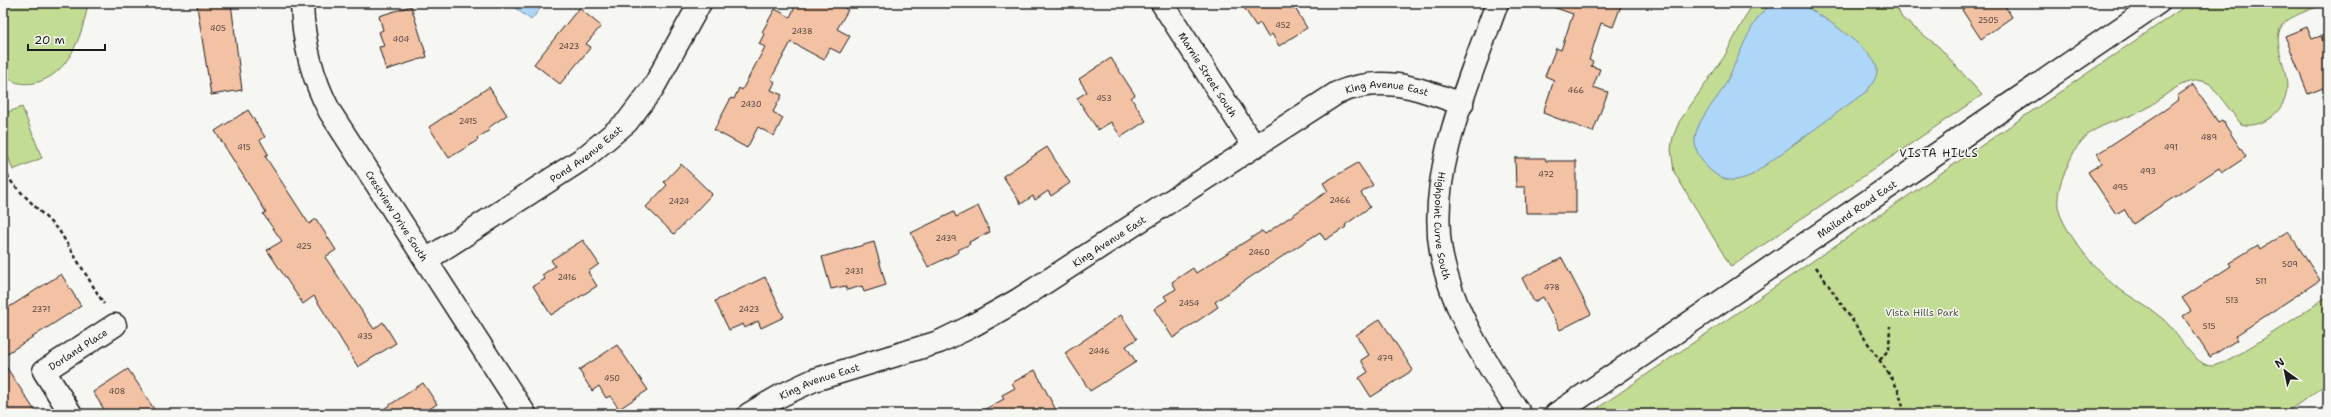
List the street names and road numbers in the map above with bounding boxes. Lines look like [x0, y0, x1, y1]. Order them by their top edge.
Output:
street label: Marnie Street South [1176, 30, 1240, 119]
street label: King Avenue East [1343, 77, 1430, 99]
street label: Pond Avenue East [547, 122, 625, 185]
street label: Crestview Drive South [363, 168, 431, 264]
street label: Highpoint Curve South [1432, 171, 1454, 281]
street label: Mailand Road East [1814, 177, 1899, 241]
street label: King Avenue East [1070, 212, 1148, 270]
street label: Dorland Place [46, 325, 110, 373]
street label: King Avenue East [777, 360, 861, 402]

